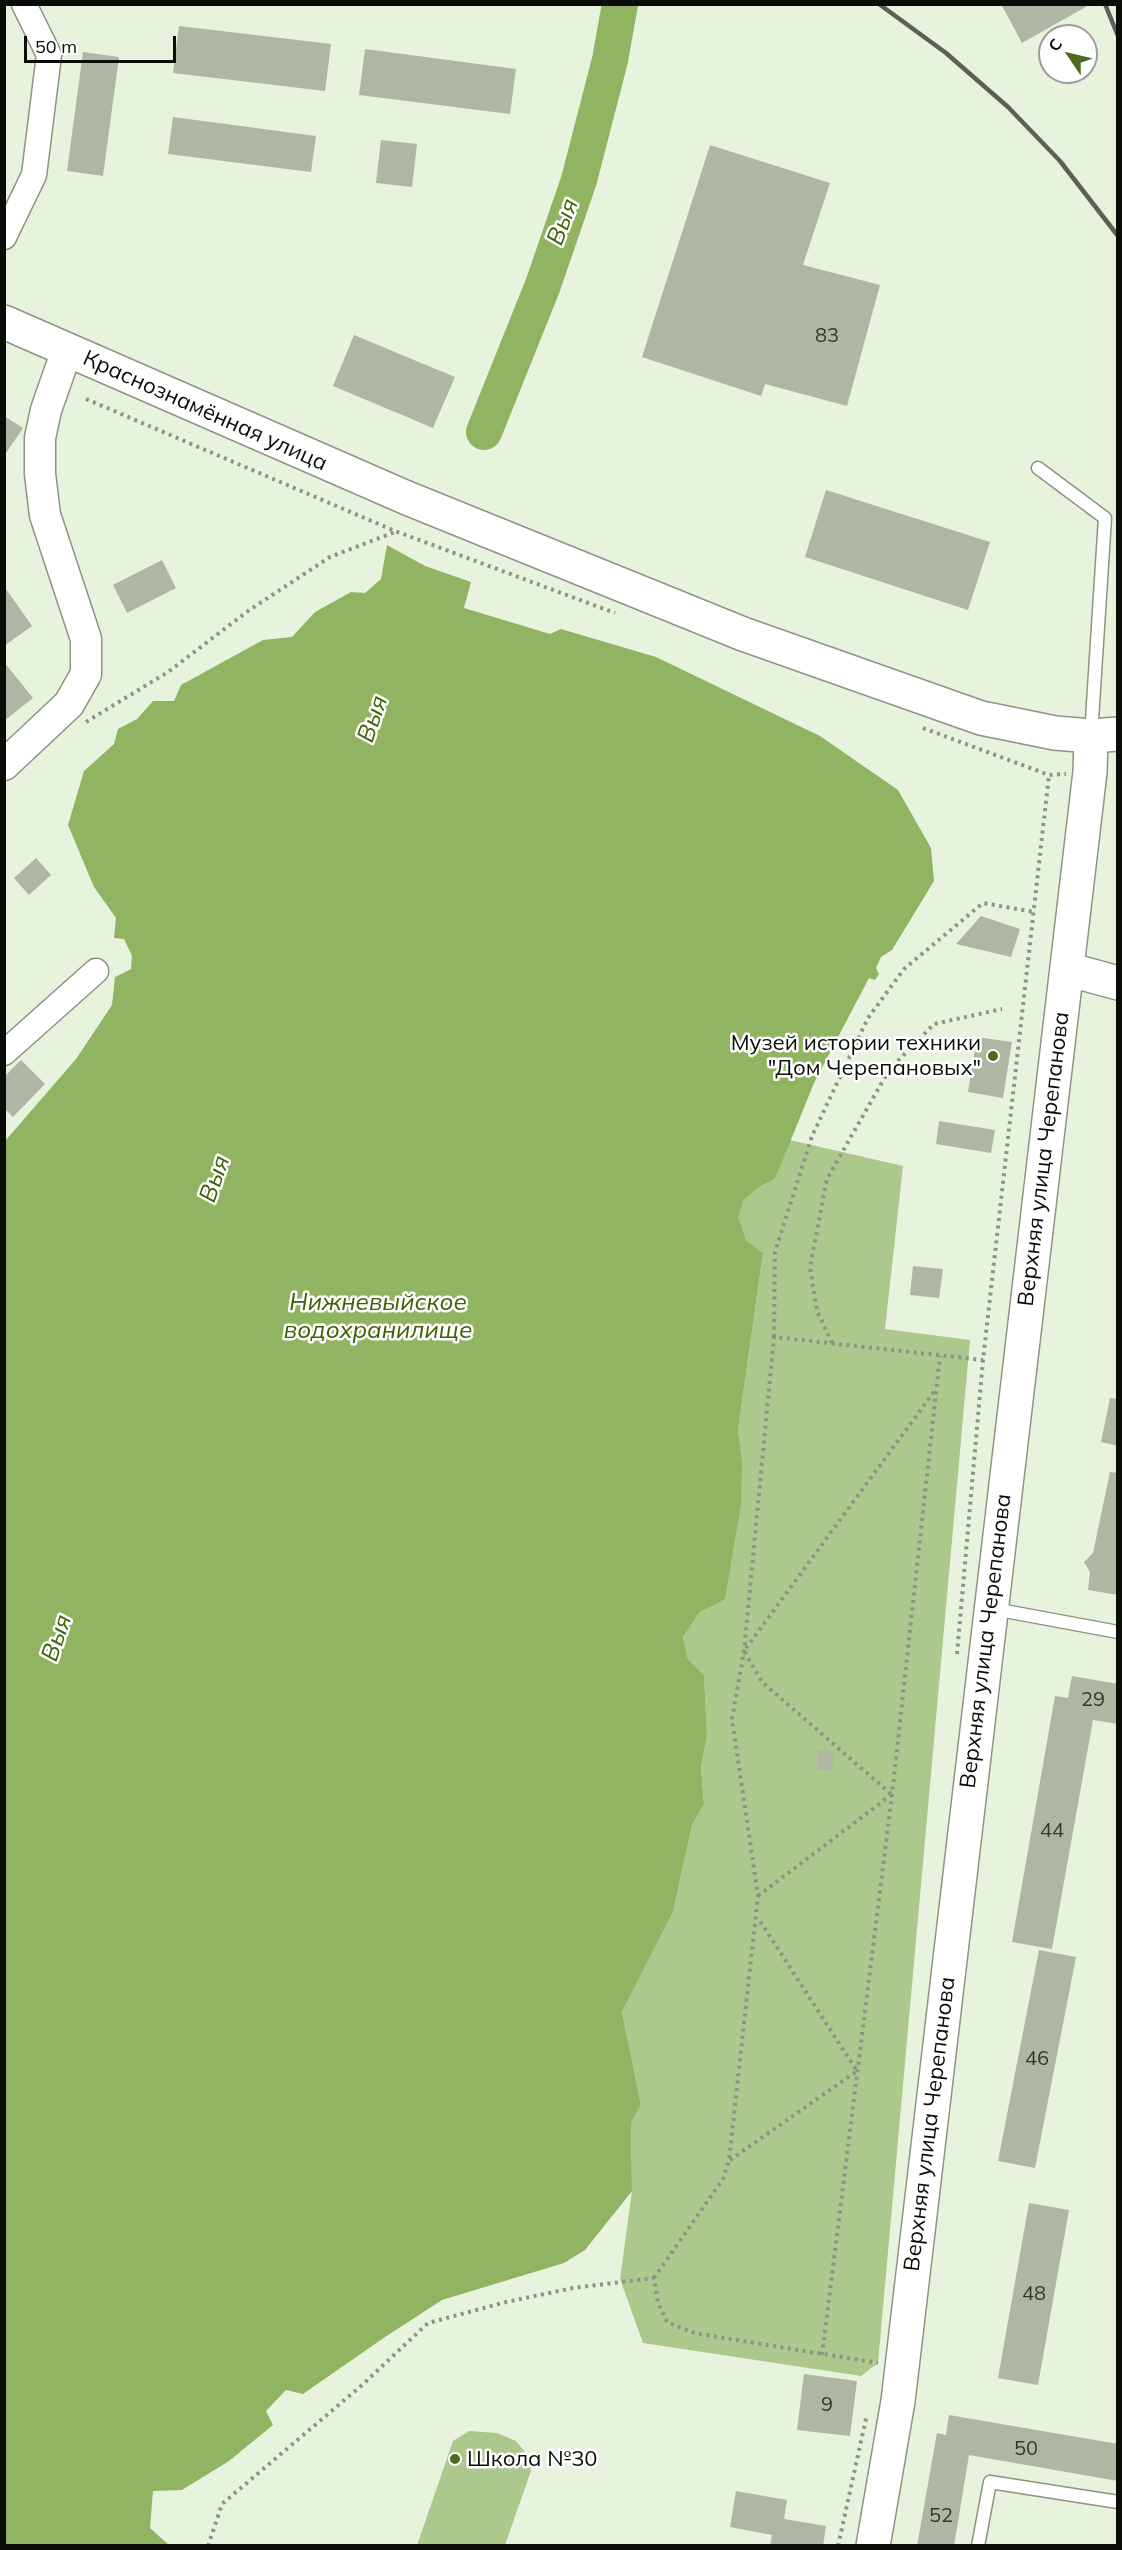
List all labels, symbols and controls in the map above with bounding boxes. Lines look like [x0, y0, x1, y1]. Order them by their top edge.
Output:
scale bar [27, 24, 178, 62]
north arrow [1038, 24, 1098, 84]
text: 50 m [35, 35, 77, 58]
text: С [1044, 35, 1066, 55]
water label: Выя [541, 195, 585, 249]
house number: 83 [815, 324, 839, 348]
street label: Краснознамённая улица [79, 345, 331, 477]
water label: Выя [352, 692, 394, 746]
street label: Верхняя улица Черепанова [1013, 1010, 1075, 1308]
place label: Музей истории техники "Дом Черепановых" [731, 1030, 981, 1082]
marker: Музей истории техники "Дом Черепановых" [986, 1049, 1000, 1063]
water label: Выя [194, 1152, 236, 1206]
water label: Нижневыйское водохранилище [284, 1289, 472, 1345]
street label: Верхняя улица Черепанова [955, 1492, 1017, 1790]
water label: Выя [36, 1611, 78, 1665]
house number: 29 [1081, 1688, 1105, 1712]
house number: 44 [1040, 1819, 1064, 1843]
street label: Верхняя улица Черепанова [899, 1975, 961, 2273]
house number: 46 [1025, 2047, 1049, 2071]
house number: 48 [1022, 2282, 1046, 2306]
house number: 9 [821, 2393, 833, 2417]
house number: 50 [1014, 2437, 1038, 2461]
place label: Школа №30 [467, 2446, 598, 2472]
marker: Школа №30 [448, 2452, 462, 2466]
house number: 52 [929, 2504, 953, 2528]

